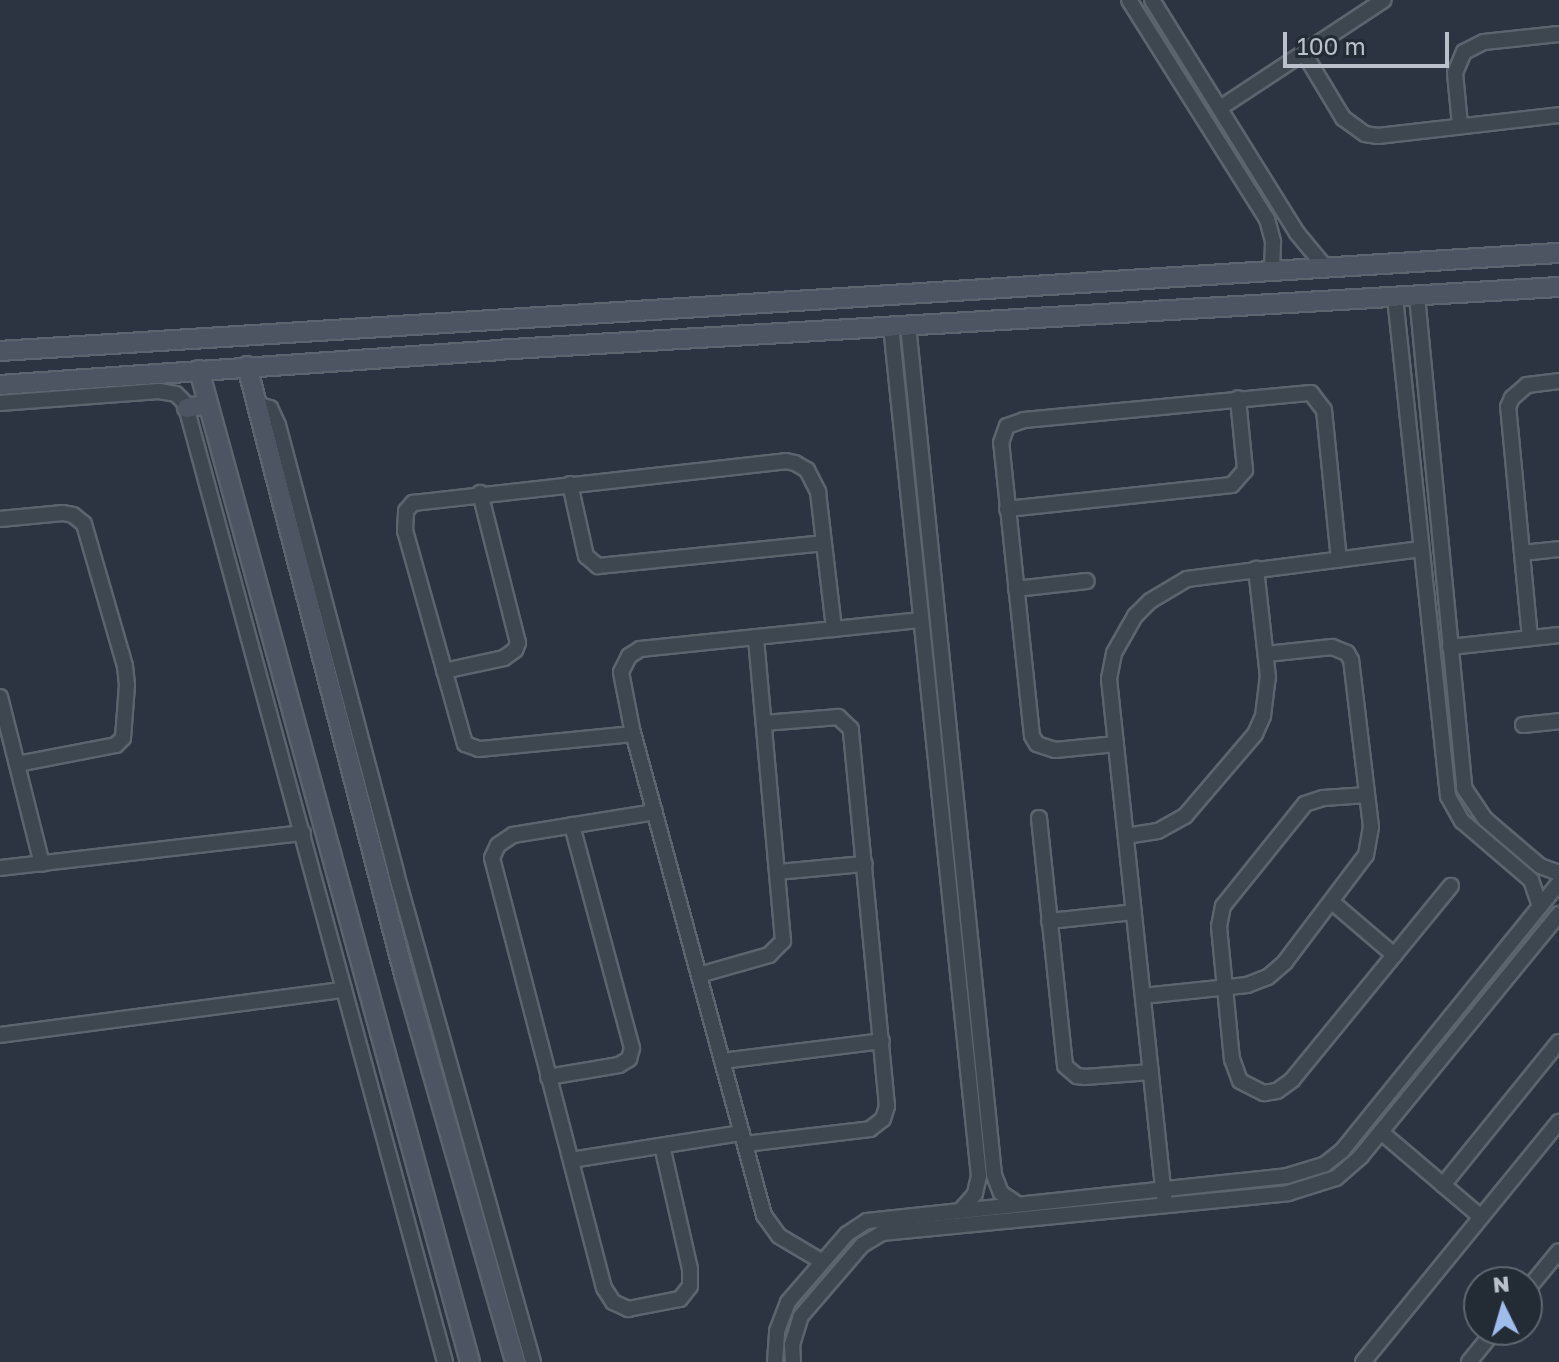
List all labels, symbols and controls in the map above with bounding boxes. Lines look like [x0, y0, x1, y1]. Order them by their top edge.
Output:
scale bar [1287, 16, 1453, 66]
text: 100 m [1297, 31, 1366, 60]
north arrow [1463, 1266, 1543, 1346]
text: N [1492, 1269, 1511, 1298]

